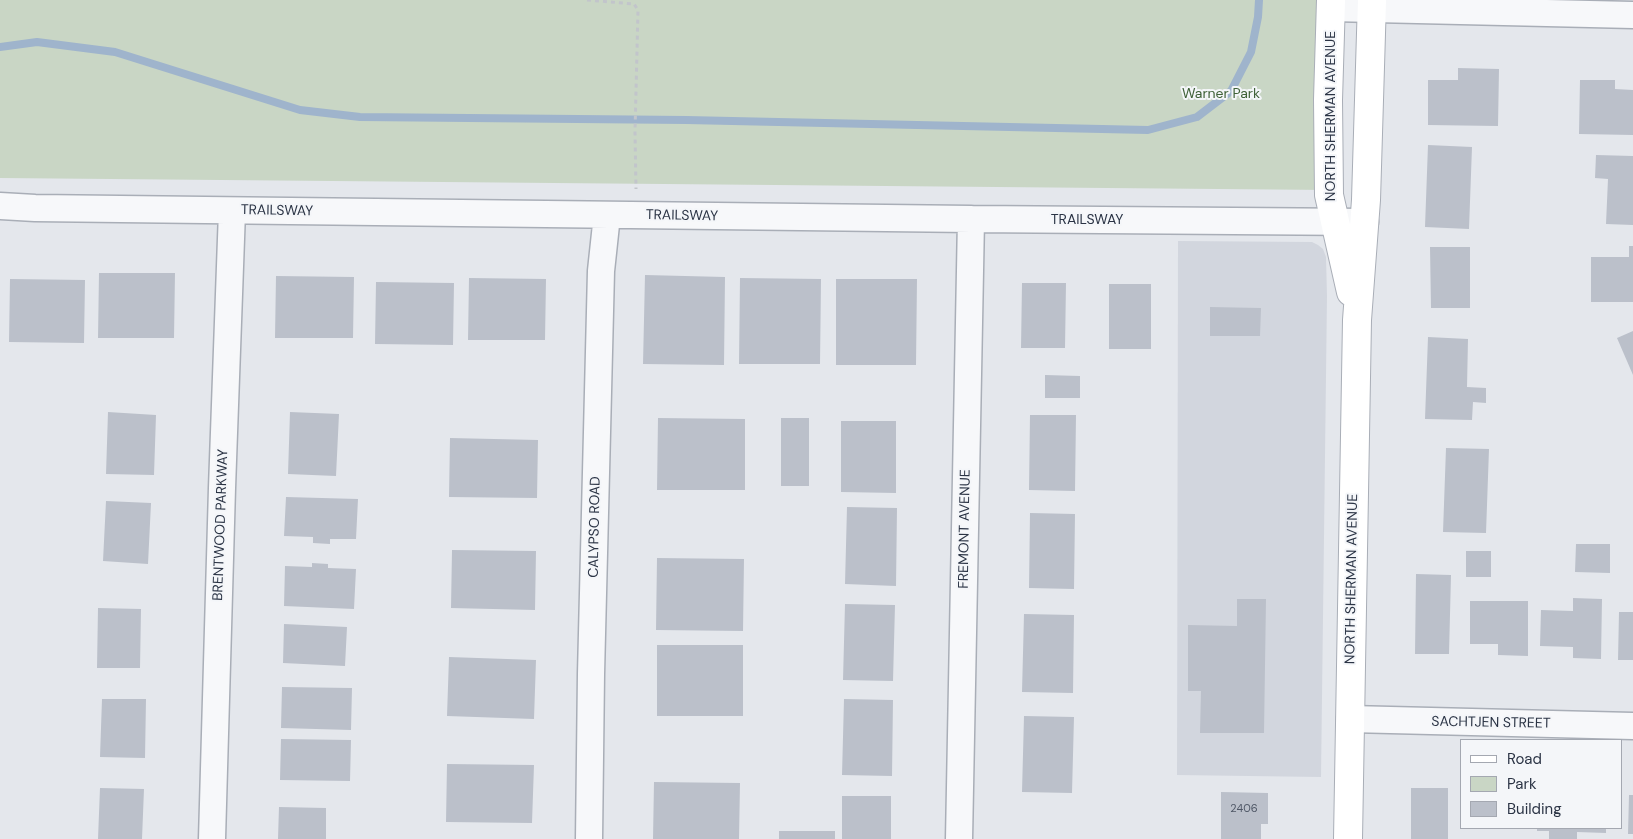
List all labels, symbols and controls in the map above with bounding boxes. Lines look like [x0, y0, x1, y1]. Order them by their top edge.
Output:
street label: NORTH SHERMAN AVENUE [1323, 31, 1339, 201]
park label: Warner Park [1182, 86, 1260, 102]
street label: TRAILSWAY [241, 202, 313, 220]
street label: TRAILSWAY [646, 207, 718, 225]
street label: TRAILSWAY [1051, 212, 1123, 228]
street label: BRENTWOOD PARKWAY [210, 449, 232, 601]
street label: FREMONT AVENUE [956, 469, 974, 589]
street label: CALYPSO ROAD [586, 476, 604, 578]
street label: NORTH SHERMAN AVENUE [1342, 494, 1362, 664]
street label: SACHTJEN STREET [1431, 714, 1551, 732]
legend [1460, 739, 1623, 829]
text: Road [1507, 749, 1542, 769]
text: Park [1507, 774, 1537, 794]
text: Building [1507, 799, 1562, 819]
house number: 2406 [1230, 802, 1258, 816]

